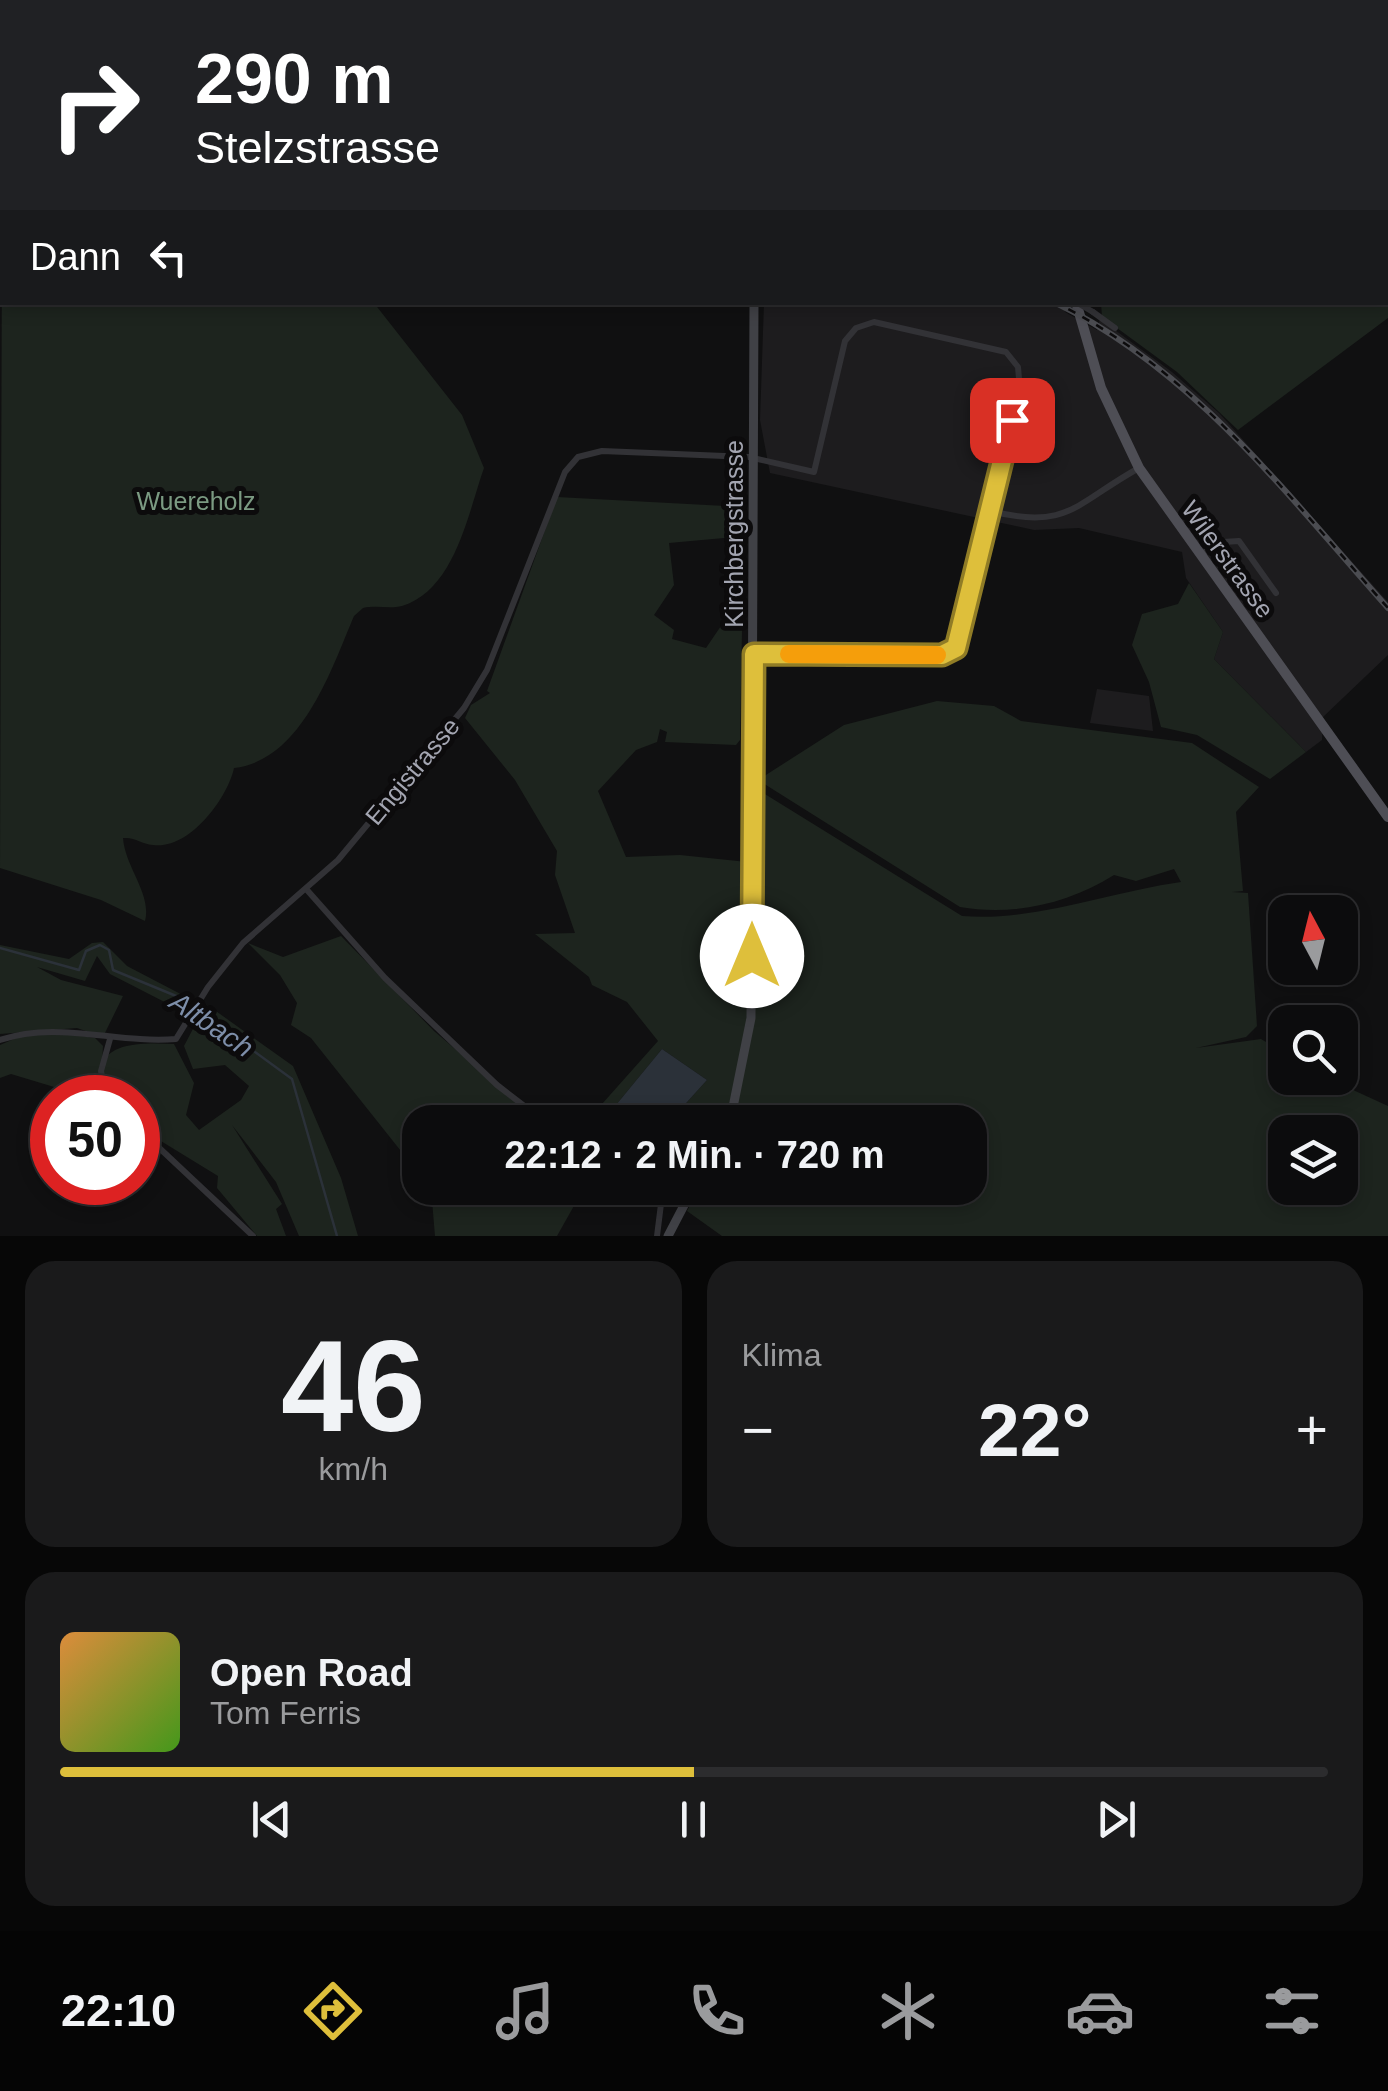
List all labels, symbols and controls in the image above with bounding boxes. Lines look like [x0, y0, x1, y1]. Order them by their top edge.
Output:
icon: right [30, 40, 160, 170]
text: 290 m [195, 40, 393, 118]
text: Stelzstrasse [195, 122, 440, 173]
icon: left [141, 230, 196, 285]
text: Dann [30, 236, 121, 278]
pin [970, 378, 1055, 463]
icon: arrive [985, 393, 1040, 448]
street label: Kirchbergstrasse [720, 440, 748, 628]
park label: Wuereholz [136, 487, 256, 515]
street label: Wilerstrasse [1176, 495, 1280, 623]
street label: Engistrasse [359, 712, 465, 830]
north arrow [1268, 895, 1358, 985]
map controls [1268, 895, 1358, 1205]
position arrow [700, 904, 804, 1008]
water label: Altbach [163, 984, 259, 1063]
button: search [1268, 1005, 1358, 1095]
speed limit sign: 50 [30, 1075, 160, 1205]
button: layers [1268, 1115, 1358, 1205]
text: 22:12 · 2 Min. · 720 m [504, 1134, 885, 1176]
text: 46 [281, 1313, 426, 1459]
text: Klima [742, 1337, 822, 1373]
text: 22° [978, 1388, 1091, 1472]
text: − [742, 1399, 774, 1461]
text: + [1296, 1399, 1328, 1461]
text: km/h [319, 1451, 388, 1487]
text: Open Road [210, 1652, 413, 1694]
text: Tom Ferris [210, 1695, 361, 1731]
icon: previous [244, 1792, 299, 1847]
icon: pause [666, 1792, 721, 1847]
icon: next [1089, 1792, 1144, 1847]
icon: directions [298, 1976, 368, 2046]
icon: music [490, 1976, 560, 2046]
icon: phone [682, 1976, 752, 2046]
icon: climate [873, 1976, 943, 2046]
icon: car [1065, 1976, 1135, 2046]
icon: filters [1257, 1976, 1327, 2046]
text: 22:10 [61, 1985, 176, 2036]

